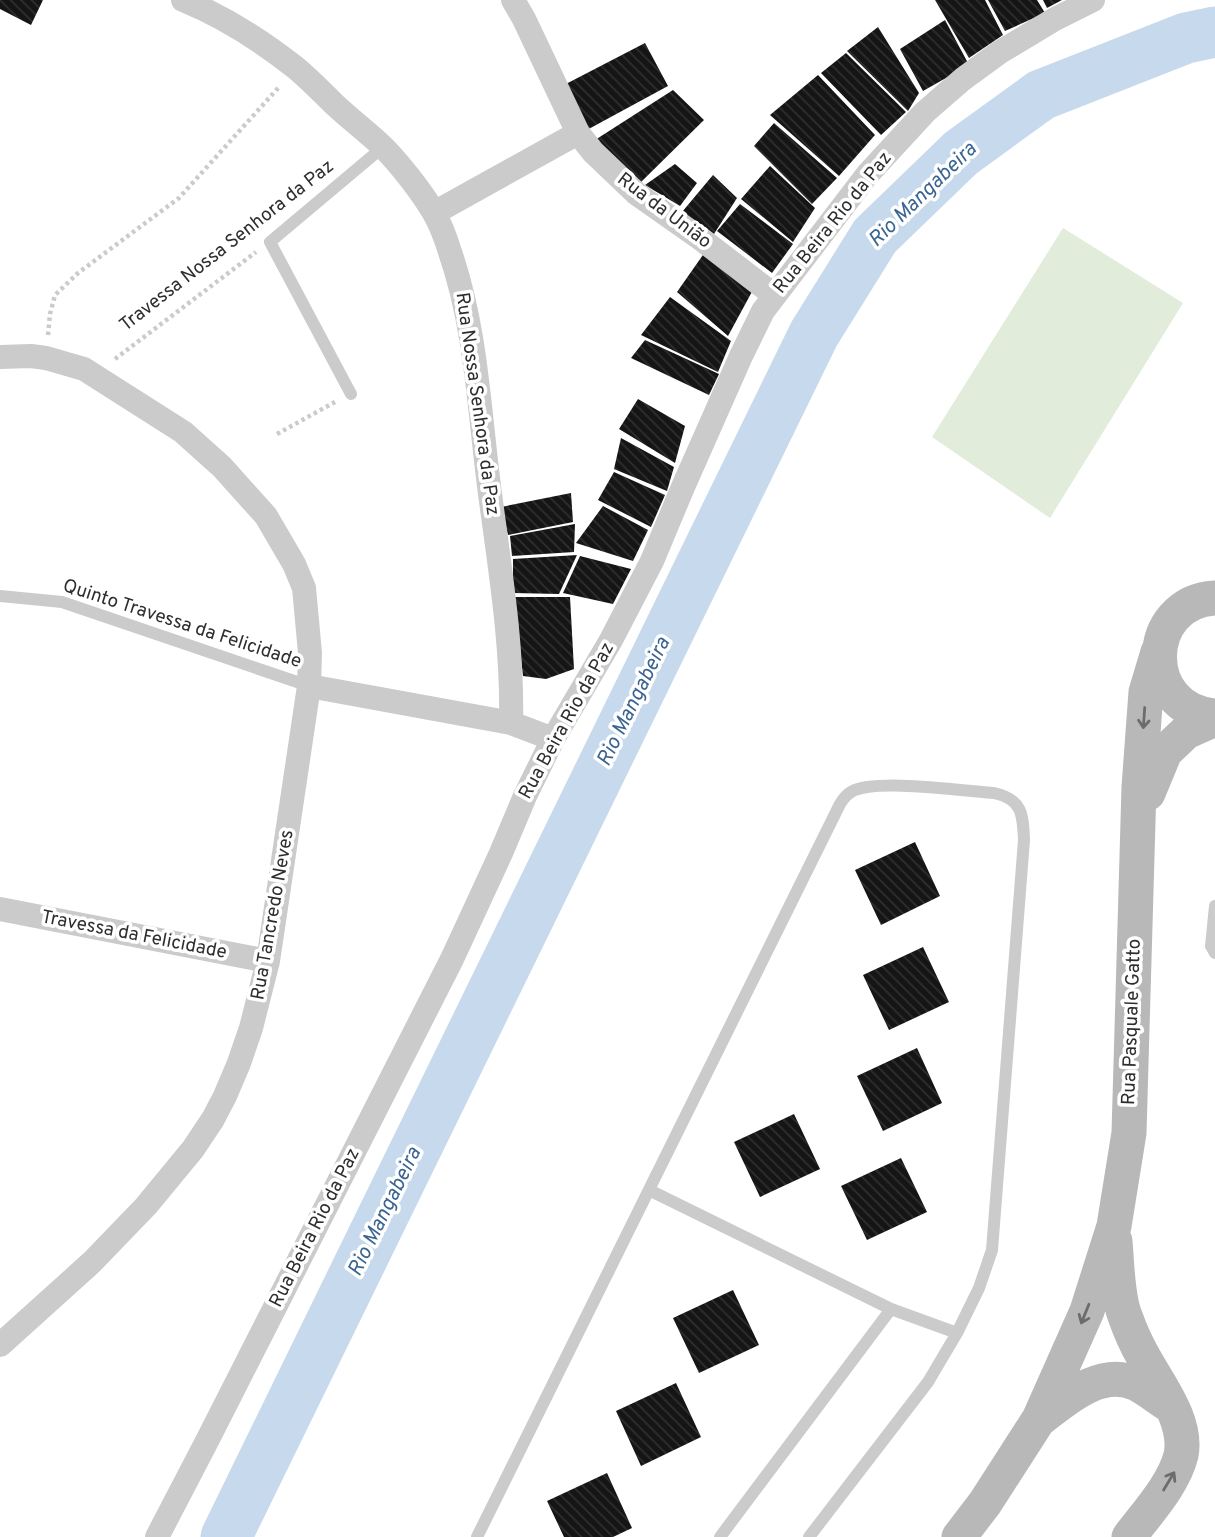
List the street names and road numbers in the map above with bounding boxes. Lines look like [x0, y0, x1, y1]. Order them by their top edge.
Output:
street label: Rua Beira Rio da Paz [768, 147, 898, 299]
street label: Travessa Nossa Senhora da Paz [115, 155, 339, 337]
street label: Rua da União [612, 168, 716, 254]
street label: Rua Nossa Senhora da Paz [449, 291, 505, 517]
street label: Quinto Travessa da Felicidade [60, 574, 304, 674]
street label: Rua Beira Rio da Paz [514, 638, 620, 804]
street label: Rua Tancredo Neves [246, 828, 300, 1002]
street label: Travessa da Felicidade [39, 905, 229, 965]
street label: Rua Pasquale Gatto [1117, 938, 1147, 1106]
street label: Rua Beira Rio da Paz [264, 1144, 366, 1312]

